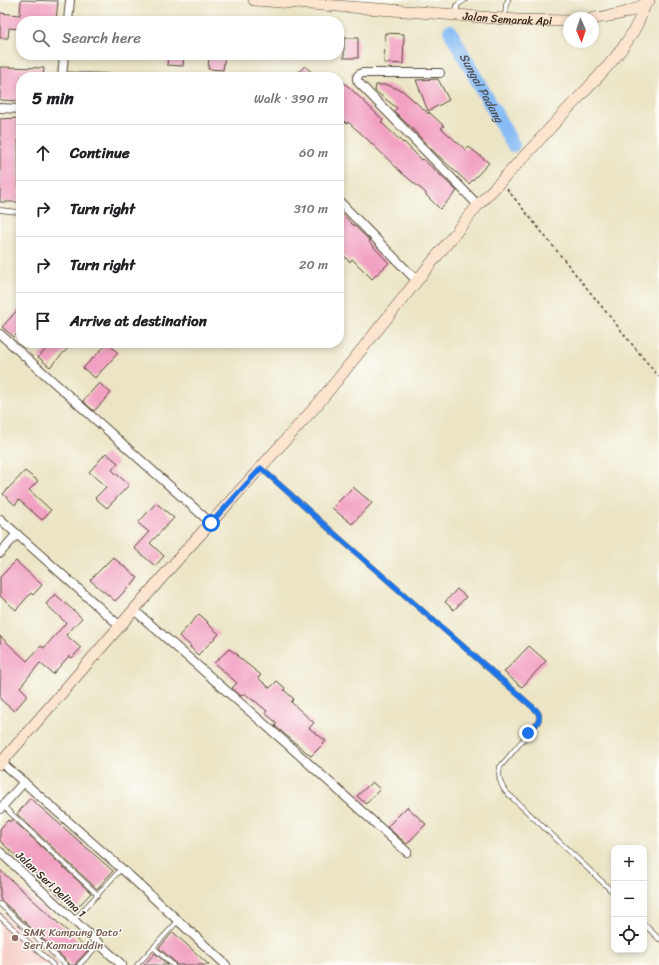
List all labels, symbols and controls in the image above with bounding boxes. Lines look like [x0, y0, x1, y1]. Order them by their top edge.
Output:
street label: Jalan Semarak Api [461, 7, 553, 31]
north arrow [563, 12, 599, 48]
search box [16, 16, 344, 60]
text: Search here [62, 25, 141, 51]
icon: search [30, 27, 52, 49]
water label: Sungai Padang [453, 49, 511, 129]
text: 5 min [32, 83, 74, 113]
text: Walk · 390 m [254, 87, 328, 110]
text: Continue [70, 140, 130, 166]
text: 60 m [299, 141, 328, 164]
icon: ahead [32, 142, 54, 164]
text: Turn right [70, 196, 135, 222]
text: 310 m [294, 197, 328, 220]
icon: right [32, 198, 54, 220]
text: Turn right [70, 252, 135, 278]
text: 20 m [299, 253, 328, 276]
icon: right [32, 254, 54, 276]
text: Arrive at destination [70, 308, 207, 334]
icon: arrive [32, 310, 54, 332]
route start [202, 514, 220, 532]
route end [519, 724, 537, 742]
map controls [611, 845, 647, 953]
button: + [611, 845, 647, 881]
street label: Jalan Seri Delima 1 [10, 846, 91, 922]
button: − [611, 881, 647, 917]
button: locate [611, 917, 647, 953]
place label: SMK Kampung Dato' Seri Kamaruddin [23, 923, 122, 955]
marker: SMK Kampung Dato' Seri Kamaruddin [10, 933, 20, 943]

